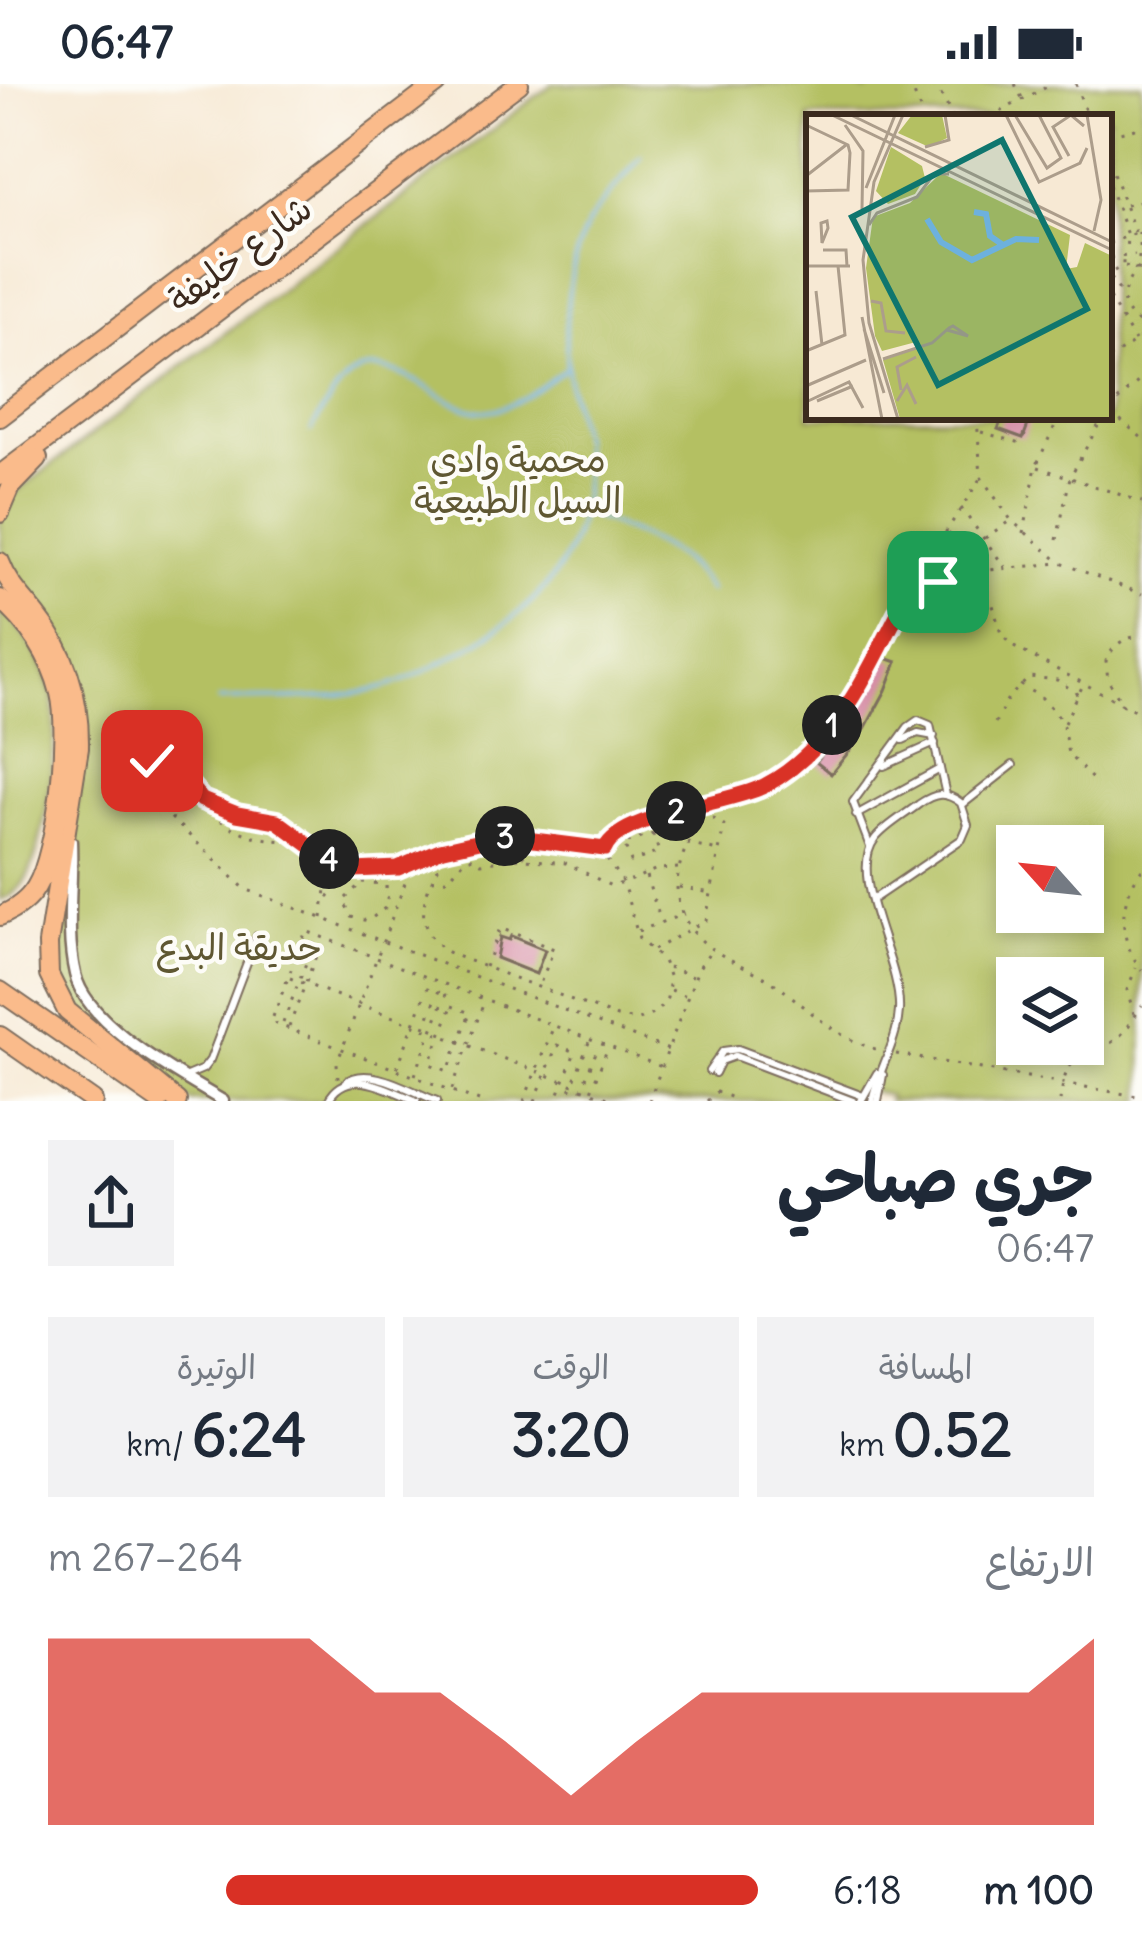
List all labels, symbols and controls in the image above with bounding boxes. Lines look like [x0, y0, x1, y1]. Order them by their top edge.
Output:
text: 06:47 [60, 14, 173, 70]
inset map [806, 114, 1112, 420]
street label: شارع خليفة [159, 185, 323, 325]
park label: محمية وادي السيل الطبيعية [414, 437, 622, 523]
pin [887, 531, 989, 633]
icon: arrive [905, 549, 971, 615]
pin: 1 [802, 695, 862, 755]
text: 1 [825, 704, 839, 746]
pin [101, 710, 203, 812]
icon: check [119, 728, 185, 794]
pin: 2 [646, 781, 706, 841]
text: 2 [667, 790, 685, 832]
pin: 3 [475, 806, 535, 866]
text: 3 [496, 815, 514, 857]
north arrow [996, 825, 1104, 933]
map controls [996, 825, 1104, 1065]
pin: 4 [299, 829, 359, 889]
text: 4 [319, 838, 339, 880]
park label: حديقة البدع [156, 925, 322, 973]
button: layers [996, 957, 1104, 1065]
text: جري صباحي [777, 1137, 1094, 1220]
button: share [48, 1140, 174, 1266]
text: 06:47 [996, 1224, 1094, 1273]
text: الوتيرة [177, 1346, 256, 1388]
text: الوقت [533, 1346, 610, 1388]
text: المسافة [879, 1346, 973, 1388]
text: 6:24 [192, 1397, 307, 1472]
text: 3:20 [511, 1397, 631, 1472]
text: 0.52 [893, 1397, 1012, 1472]
text: /km [126, 1423, 192, 1465]
text: km [839, 1423, 893, 1465]
text: 264–267 m [48, 1533, 243, 1582]
text: الارتفاع [985, 1538, 1094, 1587]
text: 6:18 [833, 1866, 902, 1915]
text: 100 m [984, 1866, 1094, 1915]

